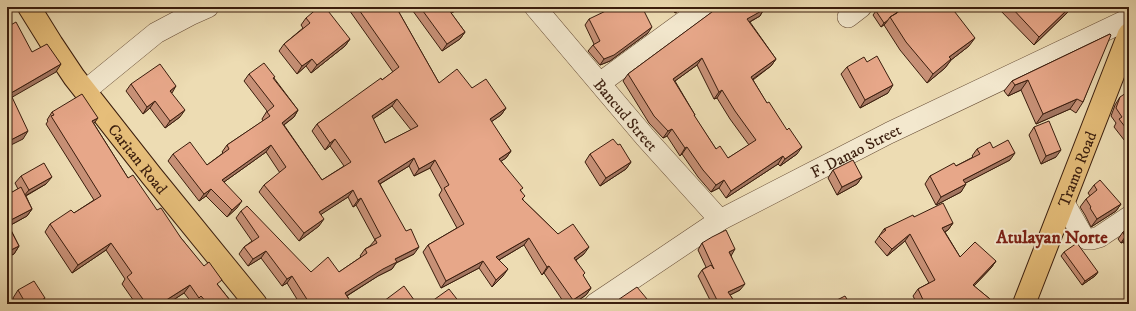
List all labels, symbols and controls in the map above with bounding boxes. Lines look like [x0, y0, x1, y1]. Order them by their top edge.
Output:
street label: Bancud Street [589, 75, 662, 156]
street label: Caritan Road [103, 120, 171, 198]
street label: F. Danao Street [807, 120, 904, 183]
street label: Tramo Road [1054, 128, 1101, 210]
district label: Atulayan Norte [995, 227, 1108, 249]

